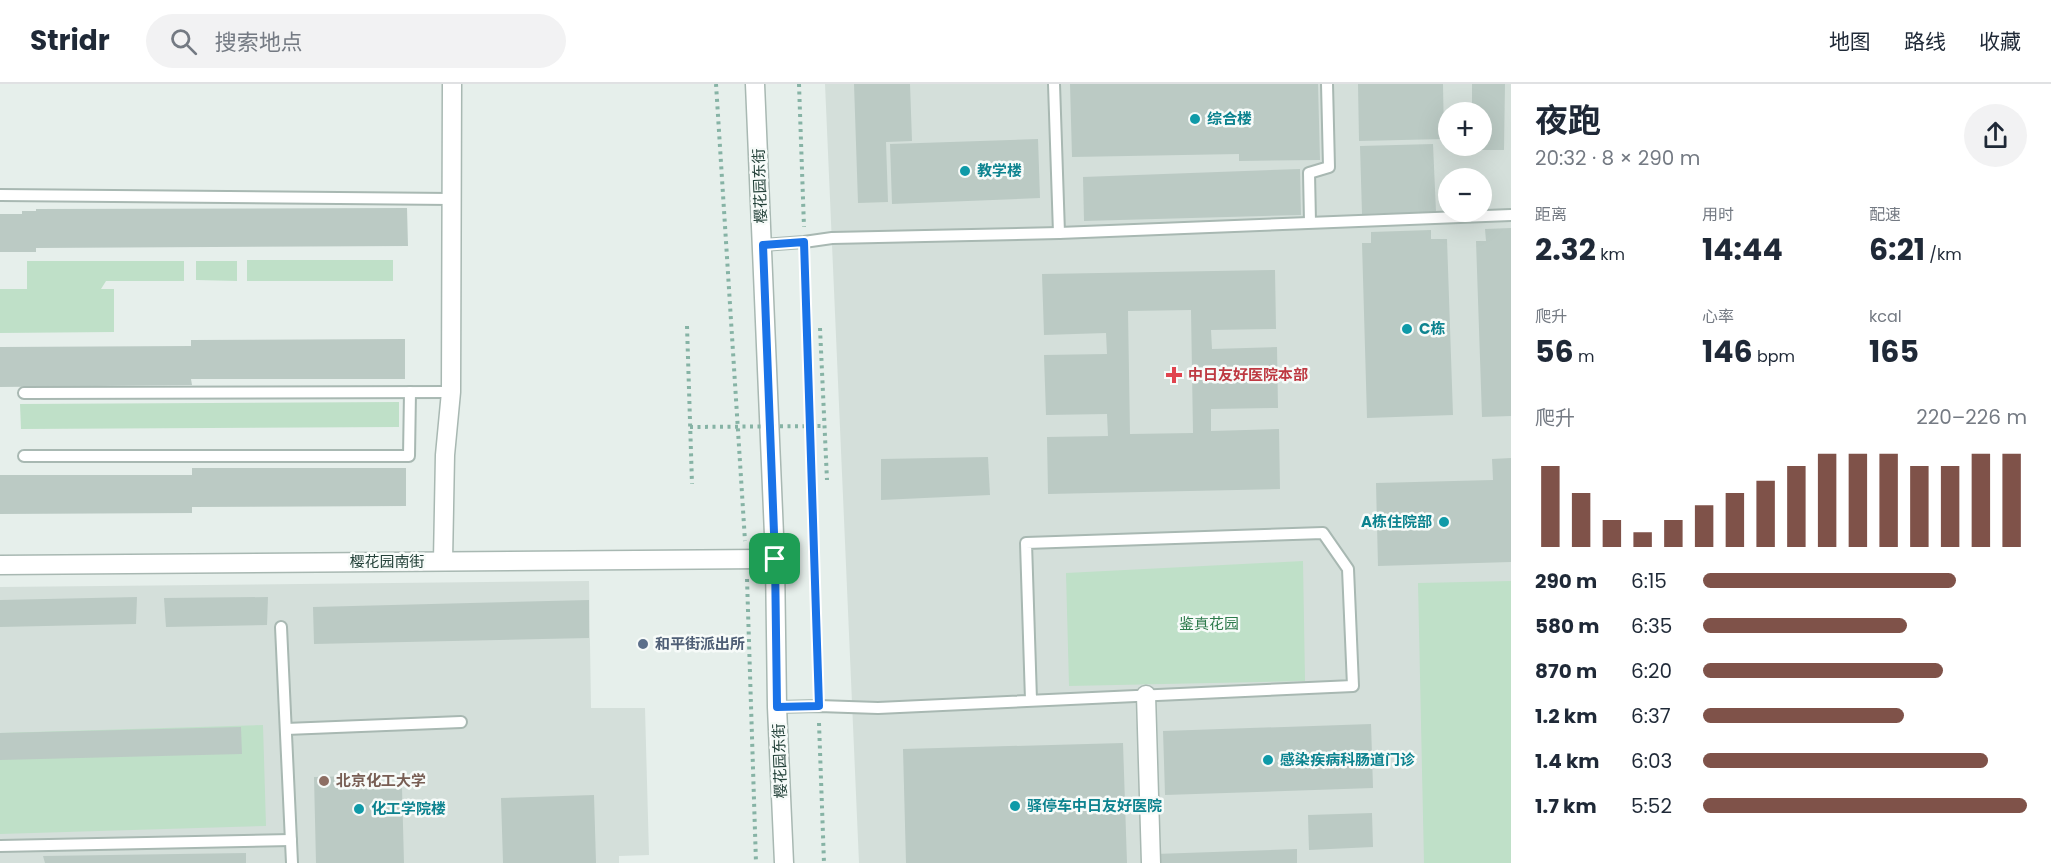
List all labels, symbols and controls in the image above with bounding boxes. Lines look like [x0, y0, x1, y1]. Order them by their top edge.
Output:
search box [146, 14, 566, 68]
text: Stridr [30, 21, 110, 60]
icon: search [167, 25, 200, 58]
text: 搜索地点 [215, 27, 303, 58]
text: 地图 [1829, 27, 1871, 56]
text: 路线 [1904, 27, 1946, 56]
text: 收藏 [1979, 27, 2021, 56]
text: 夜跑 [1535, 97, 1601, 144]
map controls [1438, 102, 1492, 222]
button: + [1438, 102, 1492, 156]
button: share [1964, 104, 2027, 167]
place label: 综合楼 [1207, 108, 1252, 129]
marker: 综合楼 [1188, 112, 1202, 126]
text: 20:32 · 8 × 290 m [1535, 144, 1700, 172]
street label: 樱花园东街 [748, 148, 771, 224]
place label: 教学楼 [977, 160, 1022, 181]
marker: 教学楼 [958, 164, 972, 178]
button: − [1438, 168, 1492, 222]
text: 距离 [1535, 203, 1567, 226]
text: 用时 [1702, 203, 1734, 226]
text: 配速 [1869, 203, 1901, 226]
text: 2.32 [1535, 228, 1596, 271]
text: 14:44 [1702, 228, 1783, 271]
text: 6:21 [1869, 228, 1925, 271]
text: km [1596, 243, 1625, 266]
text: /km [1925, 243, 1962, 266]
text: 爬升 [1535, 305, 1567, 328]
text: 心率 [1702, 305, 1734, 328]
text: kcal [1869, 305, 1902, 328]
place label: C栋 [1419, 318, 1445, 339]
marker: C栋 [1400, 322, 1414, 336]
text: 56 [1535, 330, 1574, 373]
text: 146 [1702, 330, 1753, 373]
text: 165 [1869, 330, 1919, 373]
text: m [1574, 345, 1594, 368]
text: bpm [1753, 345, 1795, 368]
place label: 中日友好医院本部 [1188, 364, 1308, 385]
marker: 中日友好医院本部 [1165, 366, 1183, 384]
text: 220–226 m [1916, 403, 2027, 431]
text: 爬升 [1535, 404, 1575, 432]
place label: A栋住院部 [1361, 511, 1432, 532]
marker: A栋住院部 [1437, 515, 1451, 529]
pin [749, 533, 800, 584]
icon: arrive [758, 542, 791, 575]
street label: 樱花园南街 [349, 551, 425, 572]
text: 290 m [1535, 567, 1597, 595]
text: 6:15 [1631, 567, 1667, 595]
text: 580 m [1535, 612, 1599, 640]
text: 6:35 [1631, 612, 1672, 640]
park label: 鉴真花园 [1179, 613, 1239, 634]
place label: 和平街派出所 [655, 633, 745, 654]
marker: 和平街派出所 [636, 637, 650, 651]
text: 870 m [1535, 657, 1597, 685]
text: 6:20 [1631, 657, 1672, 685]
text: 1.2 km [1535, 702, 1597, 730]
text: 6:37 [1631, 702, 1671, 730]
street label: 樱花园东街 [768, 723, 791, 799]
text: 1.4 km [1535, 747, 1599, 775]
text: 6:03 [1631, 747, 1672, 775]
place label: 感染疾病科肠道门诊 [1280, 749, 1416, 770]
marker: 感染疾病科肠道门诊 [1261, 753, 1275, 767]
place label: 北京化工大学 [336, 770, 426, 791]
marker: 北京化工大学 [317, 774, 331, 788]
text: 1.7 km [1535, 792, 1597, 820]
text: 5:52 [1631, 792, 1672, 820]
place label: 驿停车中日友好医院 [1027, 795, 1162, 816]
place label: 化工学院楼 [371, 798, 446, 819]
marker: 驿停车中日友好医院 [1008, 799, 1022, 813]
marker: 化工学院楼 [352, 802, 366, 816]

